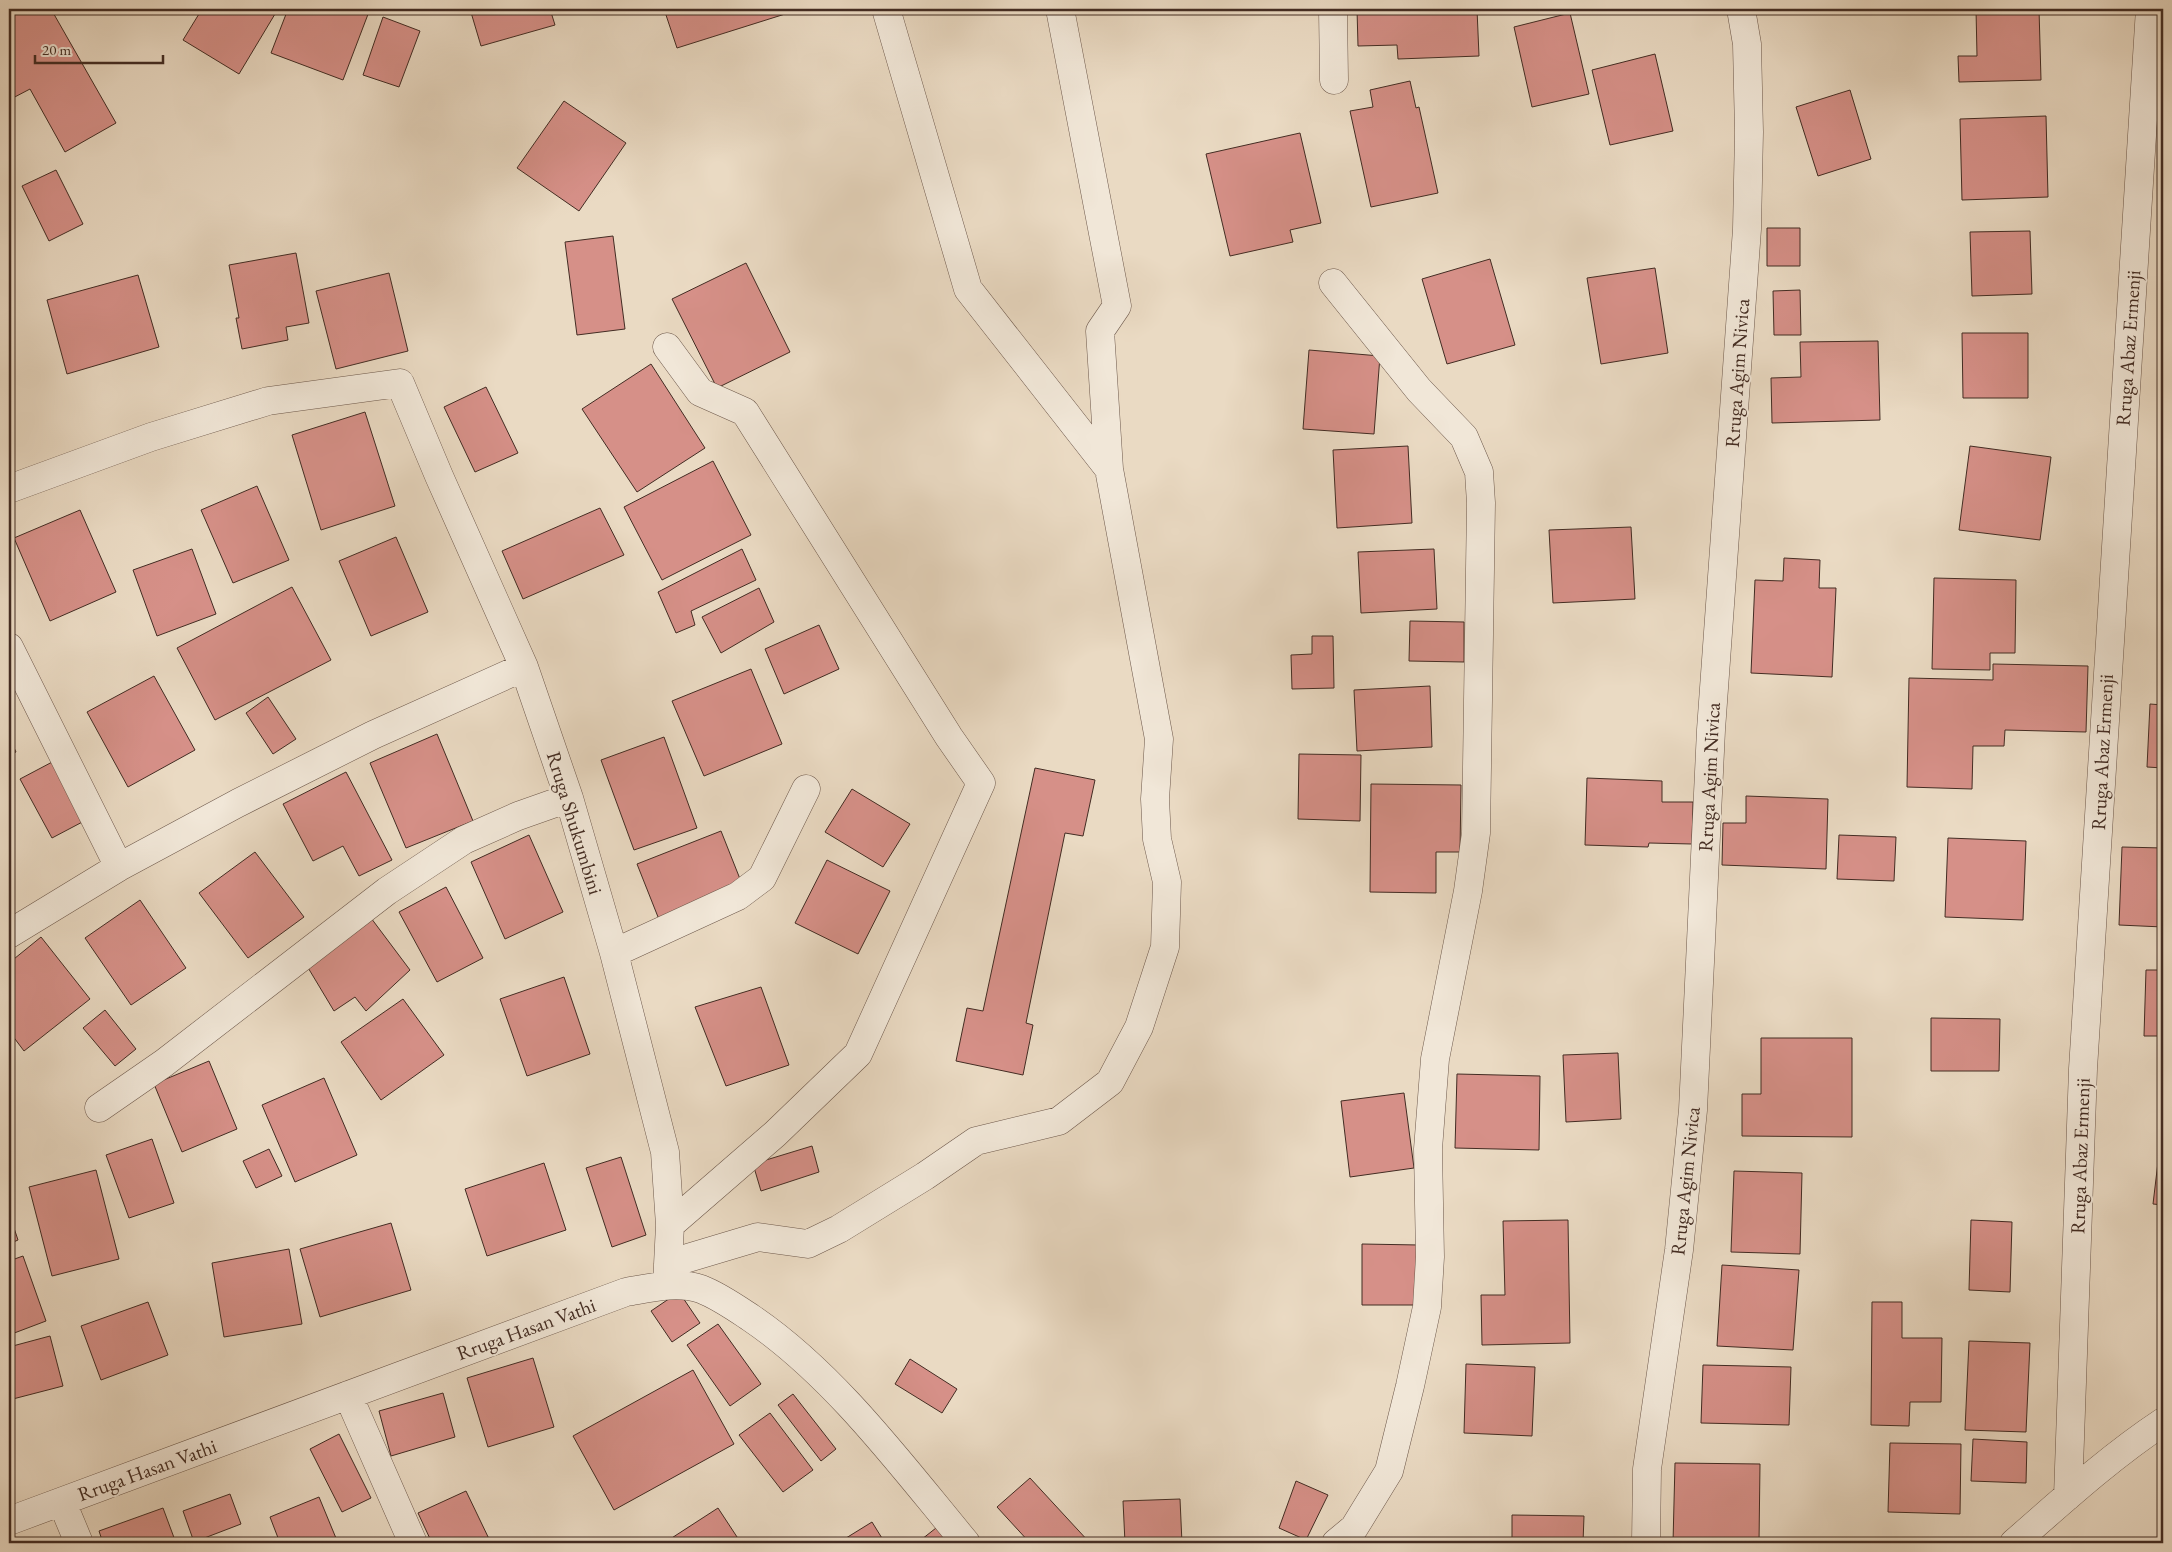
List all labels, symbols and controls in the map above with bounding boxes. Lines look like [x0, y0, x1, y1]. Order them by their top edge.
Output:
scale bar [35, 32, 162, 64]
text: 20 m [42, 40, 71, 59]
street label: Rruga Abaz Ermenji [2110, 269, 2146, 427]
street label: Rruga Agim Nivica [1719, 298, 1755, 448]
street label: Rruga Abaz Ermenji [2085, 673, 2119, 831]
street label: Rruga Agim Nivica [1692, 702, 1726, 852]
street label: Rruga Shukumbini [541, 748, 609, 898]
street label: Rruga Abaz Ermenji [2064, 1077, 2096, 1235]
street label: Rruga Agim Nivica [1664, 1105, 1706, 1257]
street label: Rruga Hasan Vathi [453, 1292, 599, 1366]
street label: Rruga Hasan Vathi [74, 1433, 220, 1507]

